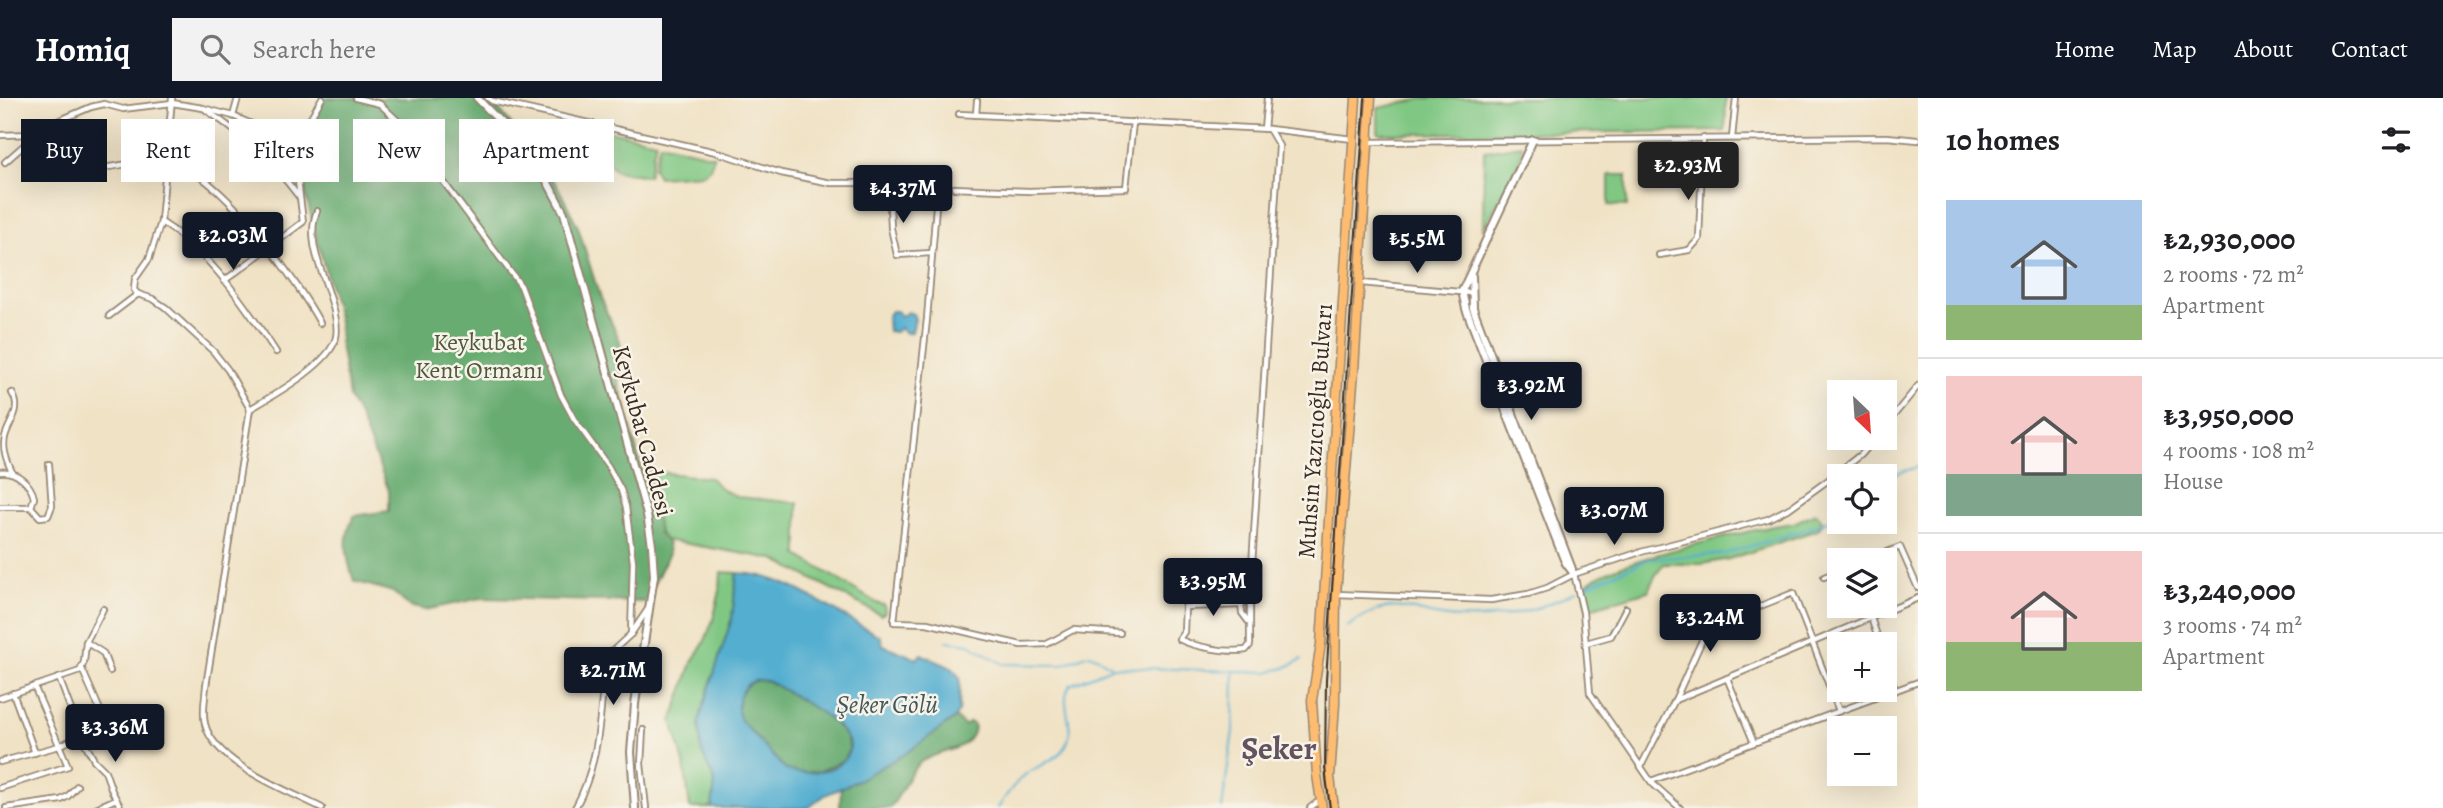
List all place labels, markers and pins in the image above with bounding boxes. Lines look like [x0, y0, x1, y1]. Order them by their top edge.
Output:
pin: ₺2.93M [1631, 142, 1745, 202]
pin: ₺4.37M [846, 166, 960, 225]
pin: ₺2.03M [176, 212, 290, 272]
pin: ₺5.5M [1368, 216, 1466, 275]
pin: ₺3.92M [1474, 362, 1588, 422]
pin: ₺3.07M [1557, 488, 1671, 547]
pin: ₺3.95M [1156, 559, 1270, 618]
pin: ₺3.24M [1653, 594, 1767, 654]
pin: ₺2.71M [556, 648, 670, 707]
pin: ₺3.36M [58, 704, 172, 764]

